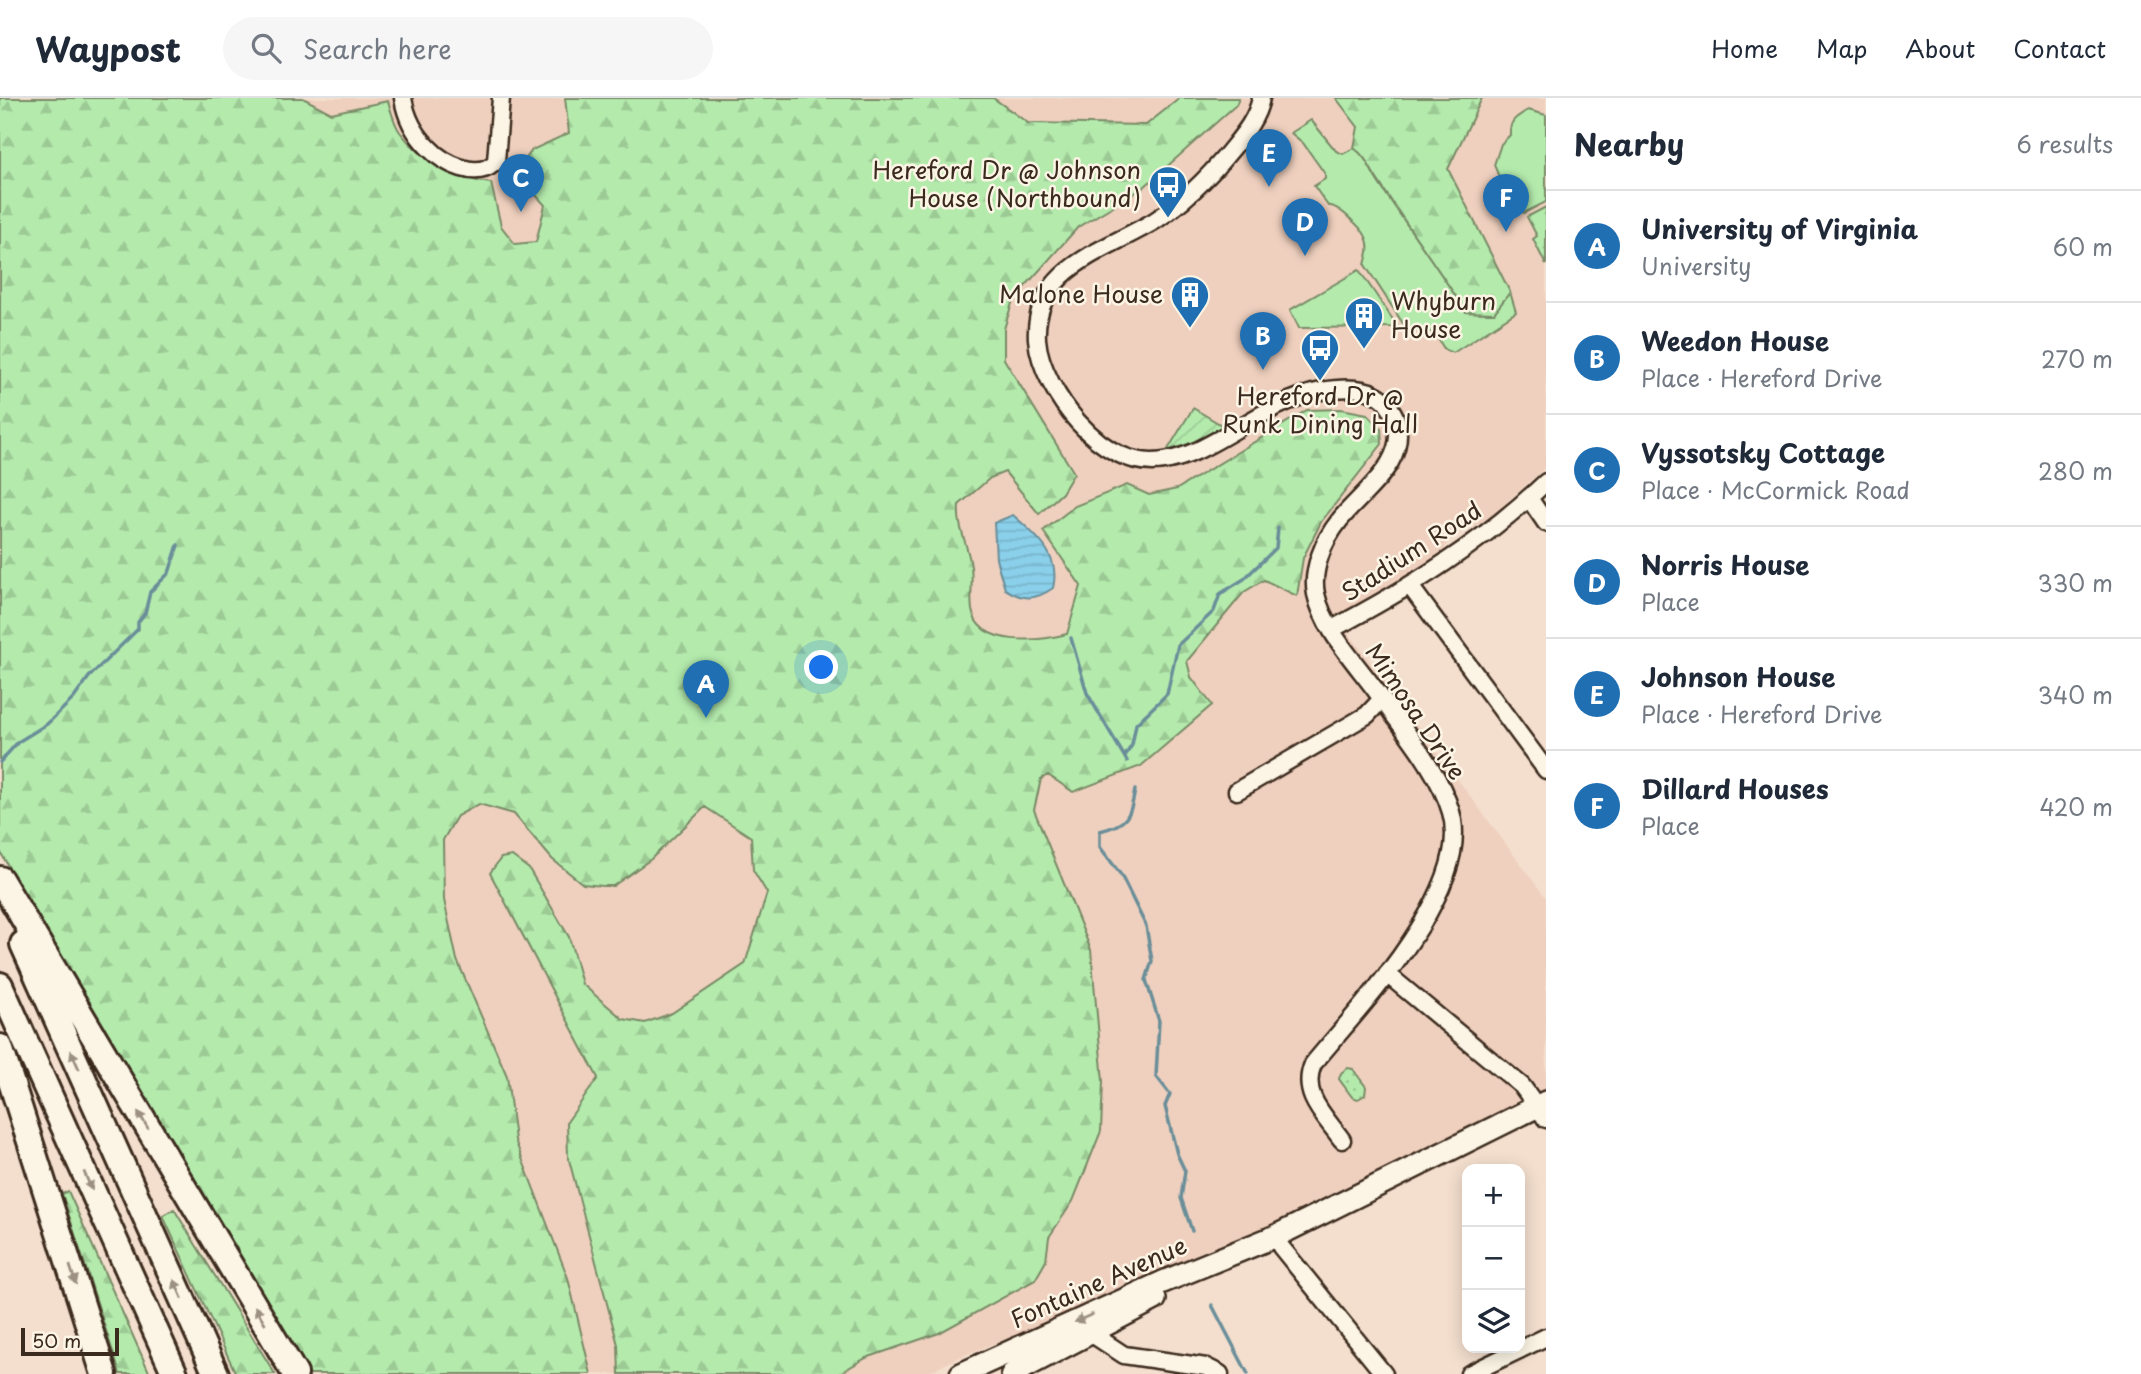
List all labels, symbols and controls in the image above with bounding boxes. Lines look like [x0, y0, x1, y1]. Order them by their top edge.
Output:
search box [223, 17, 713, 80]
text: Waypost [35, 23, 181, 73]
icon: search [247, 29, 285, 67]
text: Search here [303, 29, 452, 68]
text: Home [1711, 30, 1778, 66]
text: Map [1816, 30, 1867, 66]
text: About [1905, 30, 1975, 66]
text: Contact [2013, 30, 2106, 66]
text: Nearby [1574, 121, 1684, 166]
text: 6 results [2017, 126, 2113, 161]
pin: E [1246, 129, 1292, 187]
place label: Hereford Dr @ Johnson House (Northbound) [873, 151, 1141, 215]
pin: C [498, 154, 544, 212]
bus stop icon: Hereford Dr @ Johnson House (Northbound) [1147, 164, 1189, 219]
pin: F [1483, 174, 1529, 232]
pin: D [1282, 198, 1328, 256]
text: University of Virginia [1641, 209, 1918, 248]
text: A [1588, 229, 1606, 264]
text: 60 m [2053, 229, 2113, 264]
text: University [1641, 248, 1751, 283]
building icon: Malone House [1169, 274, 1211, 329]
place label: Malone House [999, 275, 1163, 311]
place label: Whyburn House [1391, 282, 1496, 346]
building icon: Whyburn House [1343, 295, 1385, 350]
pin: B [1240, 312, 1286, 370]
text: Weedon House [1641, 321, 1829, 360]
bus stop icon: Hereford Dr @ Runk Dining Hall [1299, 327, 1341, 382]
text: B [1589, 341, 1605, 376]
text: 270 m [2041, 341, 2113, 376]
text: Place · Hereford Drive [1641, 360, 1883, 395]
place label: Hereford Dr @ Runk Dining Hall [1222, 377, 1418, 441]
text: Vyssotsky Cottage [1641, 433, 1885, 472]
text: C [1588, 453, 1606, 488]
text: 280 m [2038, 453, 2113, 488]
text: Place · McCormick Road [1641, 472, 1910, 507]
street label: Stadium Road [1334, 491, 1488, 609]
text: Norris House [1641, 545, 1810, 584]
text: D [1588, 565, 1606, 600]
text: 330 m [2037, 565, 2113, 600]
text: Place [1641, 584, 1700, 619]
street label: Mimosa Drive [1358, 635, 1476, 786]
your location [804, 650, 838, 684]
text: Johnson House [1641, 657, 1835, 696]
pin: A [683, 660, 729, 718]
text: E [1590, 677, 1604, 712]
text: 340 m [2038, 677, 2113, 712]
text: Place · Hereford Drive [1641, 696, 1883, 731]
text: Dillard Houses [1641, 769, 1829, 808]
text: F [1590, 789, 1604, 824]
text: 420 m [2039, 789, 2113, 824]
text: Place [1641, 808, 1700, 843]
one-way arrow [69, 1049, 80, 1070]
one-way arrow [137, 1111, 149, 1130]
map controls [1462, 1164, 1525, 1353]
button: + [1462, 1164, 1525, 1227]
one-way arrow [83, 1171, 94, 1192]
street label: Fontaine Avenue [1004, 1226, 1192, 1336]
button: − [1462, 1227, 1525, 1290]
one-way arrow [68, 1265, 78, 1286]
one-way arrow [172, 1279, 183, 1300]
button: layers [1462, 1290, 1525, 1353]
one-way arrow [254, 1306, 266, 1325]
one-way arrow [1073, 1313, 1094, 1324]
scale bar [21, 1325, 119, 1357]
text: 50 m [32, 1326, 81, 1354]

